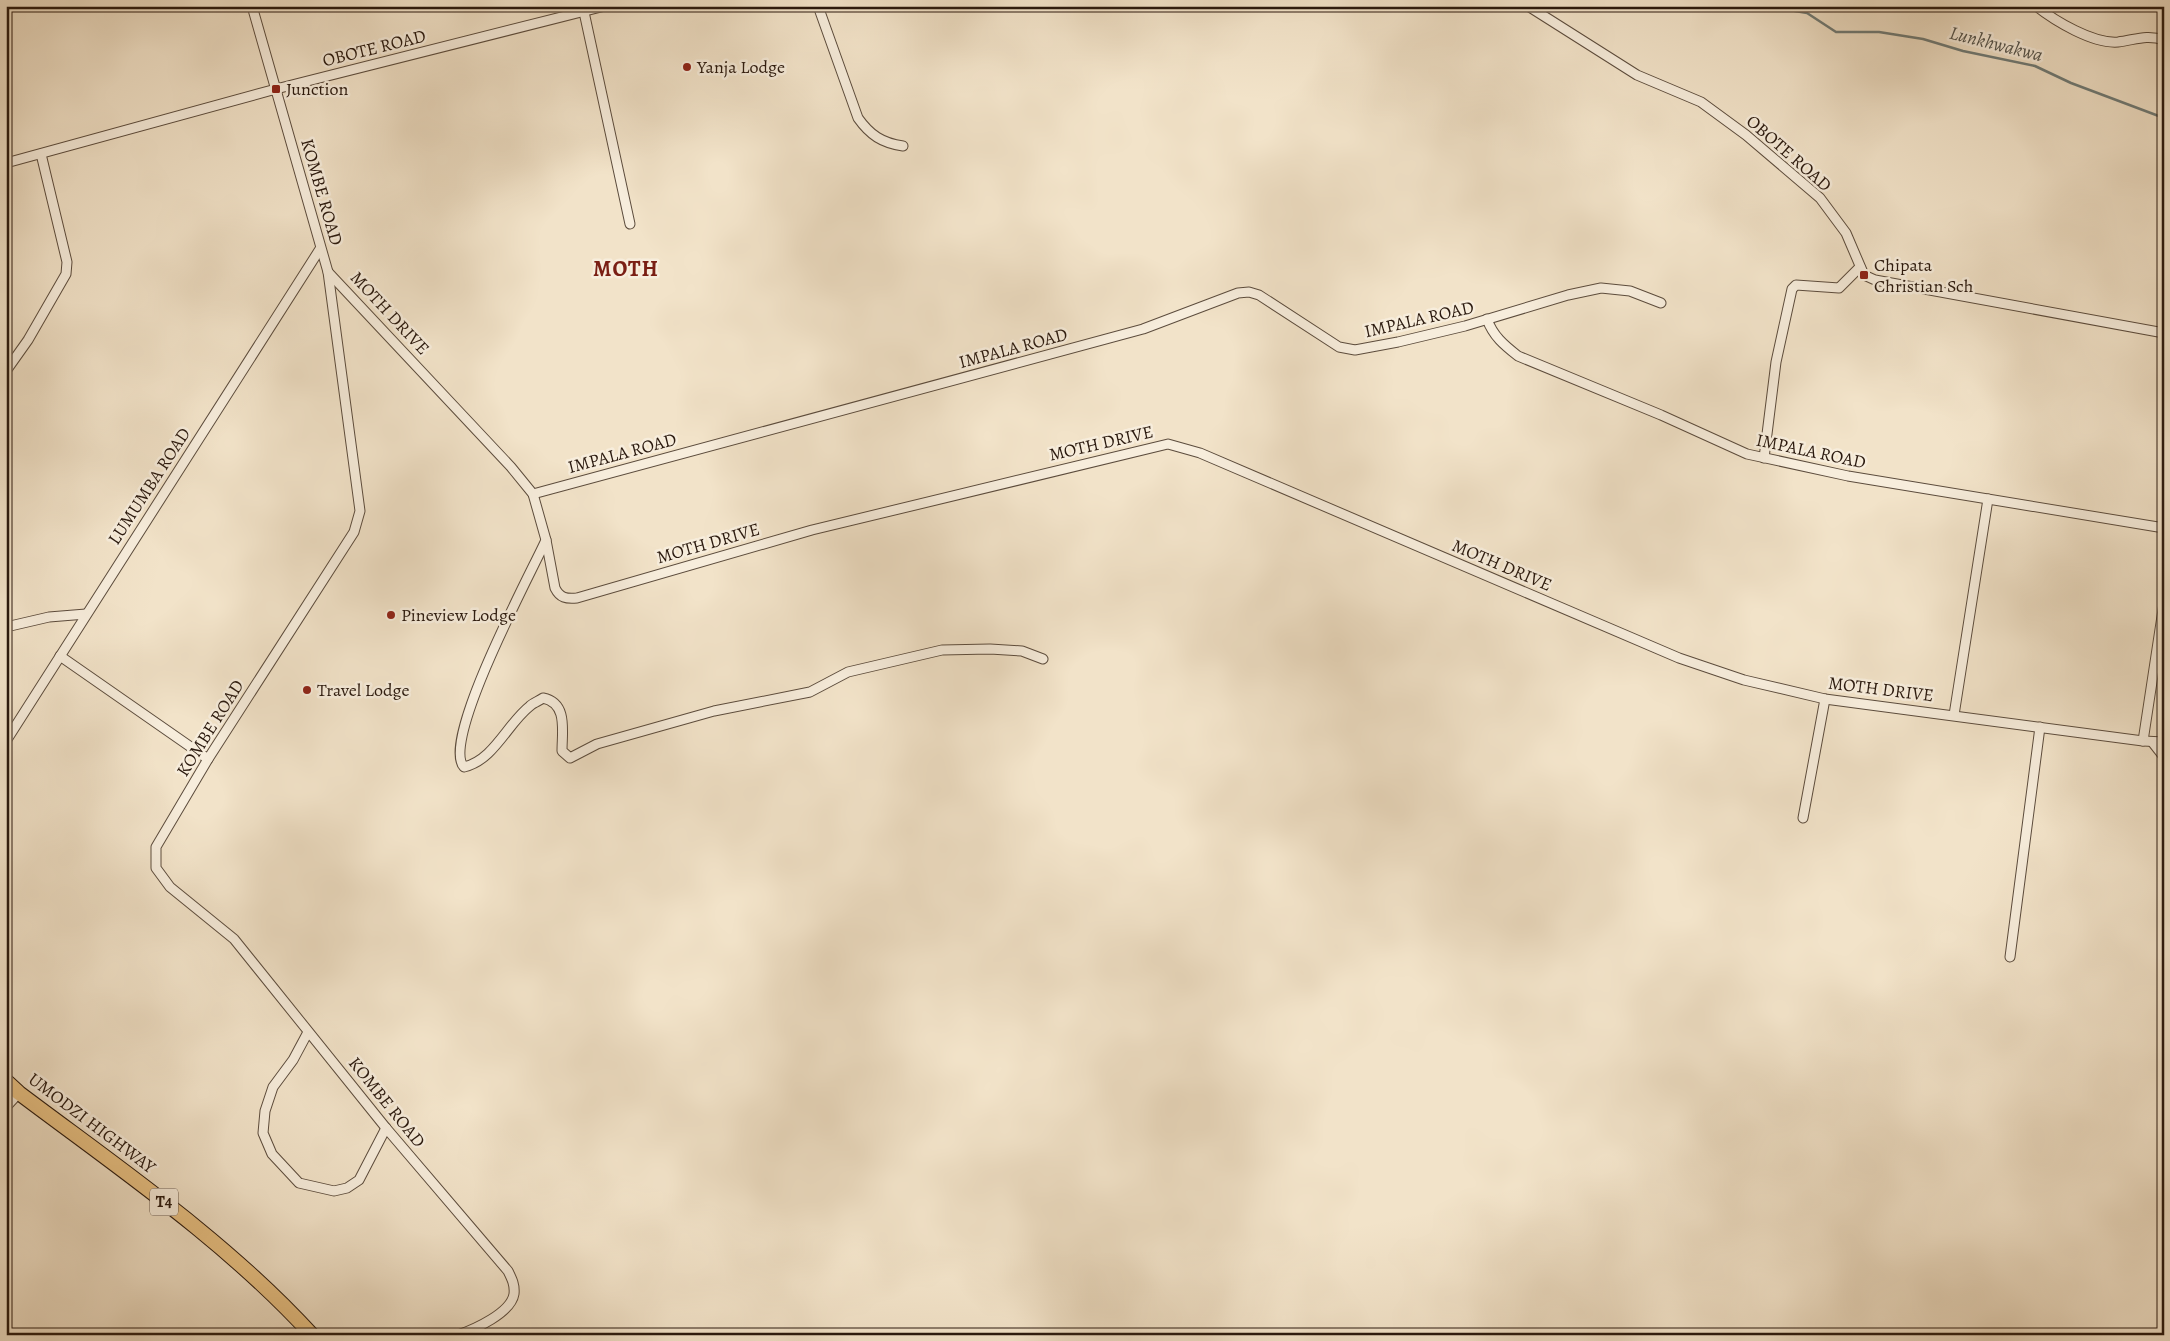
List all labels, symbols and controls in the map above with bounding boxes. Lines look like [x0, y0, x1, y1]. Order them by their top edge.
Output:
water label: Lunkhwakwa [1947, 20, 2046, 68]
street label: OBOTE ROAD [320, 24, 428, 72]
place label: Yanja Lodge [696, 55, 785, 79]
marker: Yanja Lodge [681, 61, 693, 73]
place label: Junction [286, 77, 349, 101]
marker: Junction [270, 83, 282, 95]
street label: OBOTE ROAD [1741, 109, 1837, 197]
street label: KOMBE ROAD [295, 136, 349, 248]
place label: Chipata Christian Sch [1874, 253, 1974, 298]
district label: MOTH [593, 254, 659, 284]
street label: MOTH DRIVE [345, 266, 435, 360]
marker: Chipata Christian Sch [1858, 269, 1870, 281]
street label: IMPALA ROAD [1362, 295, 1476, 343]
street label: IMPALA ROAD [956, 322, 1070, 374]
street label: MOTH DRIVE [1047, 419, 1155, 467]
street label: LUMUMBA ROAD [102, 423, 196, 549]
street label: IMPALA ROAD [565, 427, 679, 479]
street label: IMPALA ROAD [1754, 428, 1868, 474]
street label: MOTH DRIVE [654, 517, 762, 569]
street label: MOTH DRIVE [1449, 533, 1555, 597]
place label: Pineview Lodge [401, 603, 516, 627]
marker: Pineview Lodge [385, 609, 397, 621]
street label: MOTH DRIVE [1827, 671, 1935, 707]
street label: KOMBE ROAD [171, 675, 249, 781]
place label: Travel Lodge [317, 678, 410, 702]
marker: Travel Lodge [301, 684, 313, 696]
street label: KOMBE ROAD [343, 1052, 431, 1152]
street label: UMODZI HIGHWAY [23, 1067, 162, 1180]
road number: T4 [150, 1188, 178, 1216]

